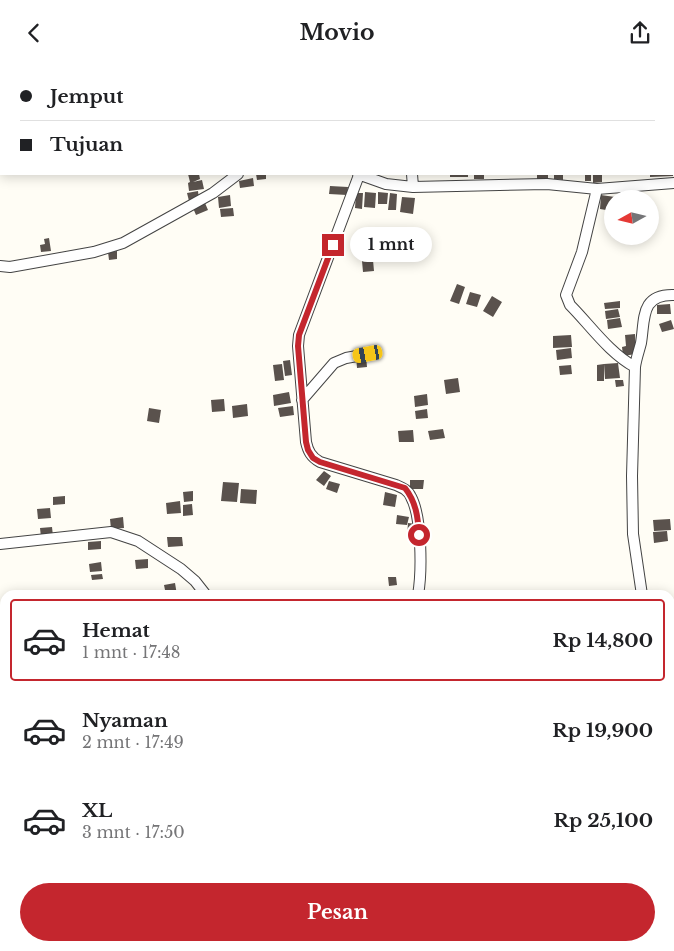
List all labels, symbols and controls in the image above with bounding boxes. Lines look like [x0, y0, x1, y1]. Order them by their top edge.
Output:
icon: back [20, 19, 48, 47]
text: Movio [300, 19, 374, 46]
icon: share [626, 19, 654, 47]
text: Jemput [50, 85, 124, 108]
text: Tujuan [50, 133, 123, 156]
north arrow [604, 190, 659, 245]
map controls [604, 190, 659, 245]
callout: 1 mnt [350, 227, 433, 263]
route end [322, 234, 344, 256]
text: 1 mnt [368, 234, 414, 254]
car [351, 344, 384, 364]
route start [408, 524, 430, 546]
icon: car [22, 618, 67, 663]
text: Hemat [82, 619, 150, 642]
text: Rp 14,800 [553, 629, 653, 652]
text: 1 mnt · 17:48 [82, 642, 181, 662]
icon: car [22, 708, 67, 753]
text: Nyaman [82, 709, 168, 732]
text: Rp 19,900 [552, 719, 653, 742]
text: 2 mnt · 17:49 [82, 732, 184, 752]
icon: car [22, 798, 67, 843]
text: XL [82, 799, 112, 822]
text: Rp 25,100 [554, 809, 653, 832]
text: 3 mnt · 17:50 [82, 822, 185, 842]
button: Pesan [20, 883, 655, 941]

